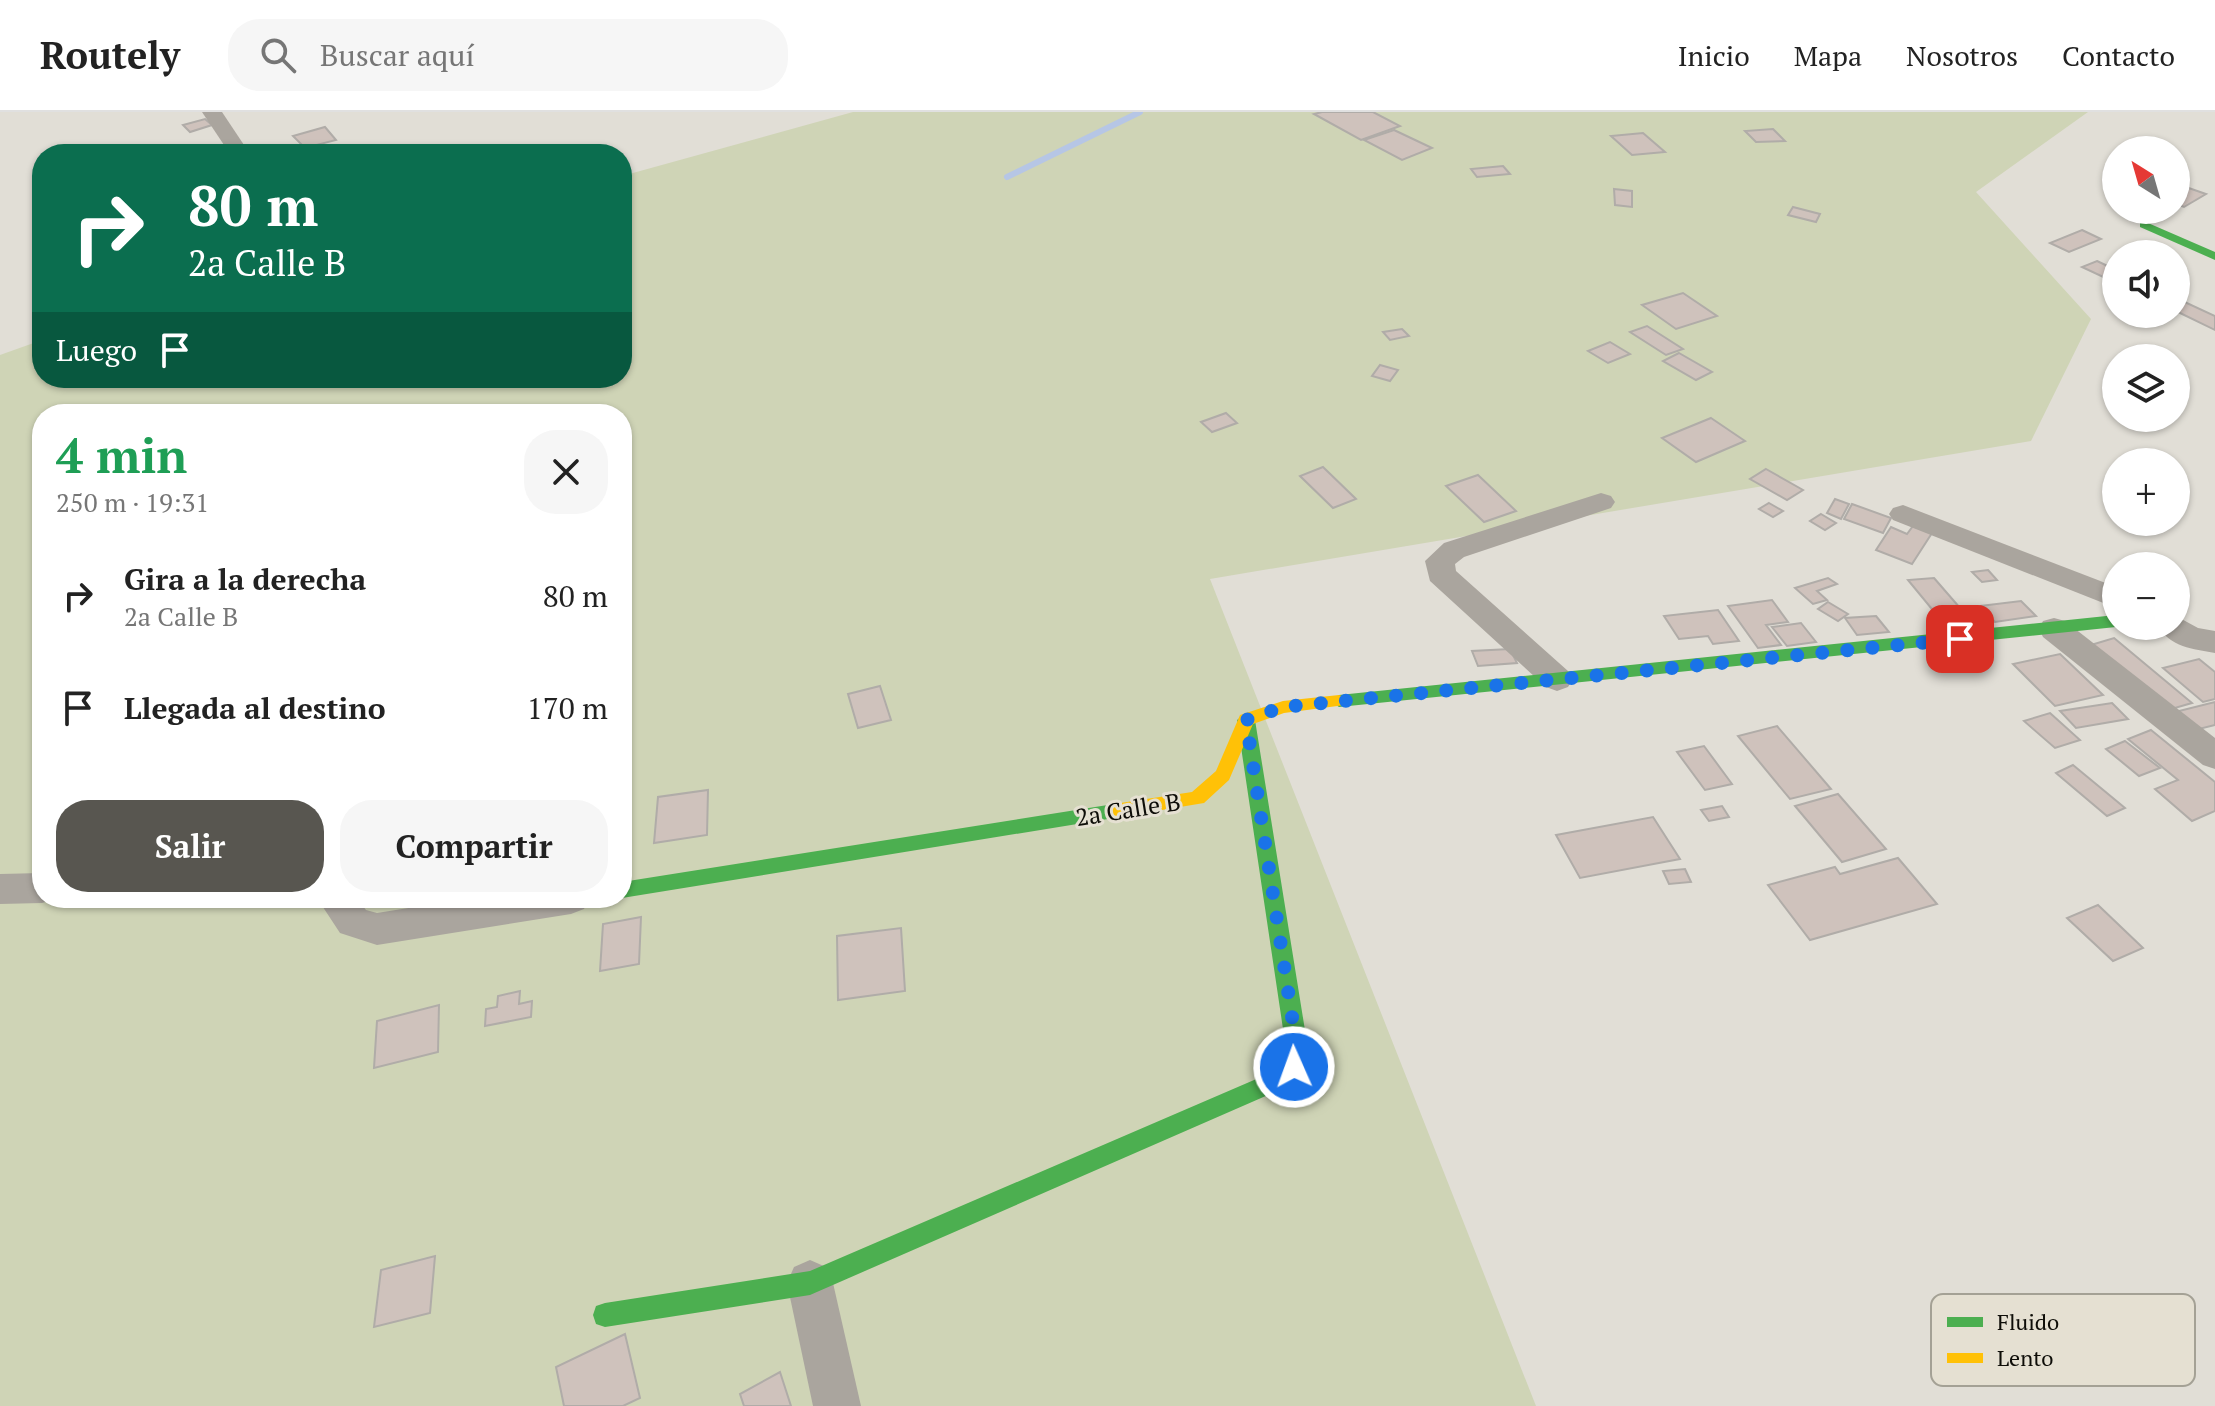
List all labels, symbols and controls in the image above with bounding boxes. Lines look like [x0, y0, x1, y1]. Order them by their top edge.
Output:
search box [228, 19, 788, 91]
text: Routely [40, 30, 180, 80]
icon: search [256, 33, 300, 77]
text: Buscar aquí [320, 35, 474, 75]
text: Inicio [1678, 37, 1750, 74]
text: Mapa [1794, 37, 1862, 74]
text: Nosotros [1906, 37, 2018, 74]
text: Contacto [2062, 37, 2175, 74]
north arrow [2102, 136, 2190, 224]
map controls [2102, 136, 2190, 640]
text: 80 m [188, 168, 318, 242]
icon: right [56, 176, 160, 280]
text: 2a Calle B [188, 239, 346, 286]
button: sound [2102, 240, 2190, 328]
icon: arrive [153, 328, 197, 372]
text: Luego [56, 330, 137, 370]
button: layers [2102, 344, 2190, 432]
text: 4 min [56, 423, 187, 487]
button: close [524, 430, 608, 514]
button: + [2102, 448, 2190, 536]
text: 250 m · 19:31 [56, 485, 209, 519]
button: − [2102, 552, 2190, 640]
text: Gira a la derecha [124, 559, 366, 599]
icon: right [56, 574, 100, 618]
text: 80 m [543, 576, 608, 616]
text: 2a Calle B [124, 599, 238, 633]
pin [1926, 605, 1994, 673]
icon: arrive [1938, 617, 1982, 661]
icon: arrive [56, 686, 100, 730]
text: Llegada al destino [124, 688, 385, 728]
text: 170 m [527, 688, 608, 728]
street label: 2a Calle B [1073, 785, 1183, 833]
button: Salir [56, 800, 324, 892]
button: Compartir [340, 800, 608, 892]
position arrow [1252, 1025, 1336, 1109]
legend [1931, 1294, 2195, 1386]
text: Fluido [1997, 1307, 2059, 1336]
text: Lento [1997, 1343, 2054, 1372]

